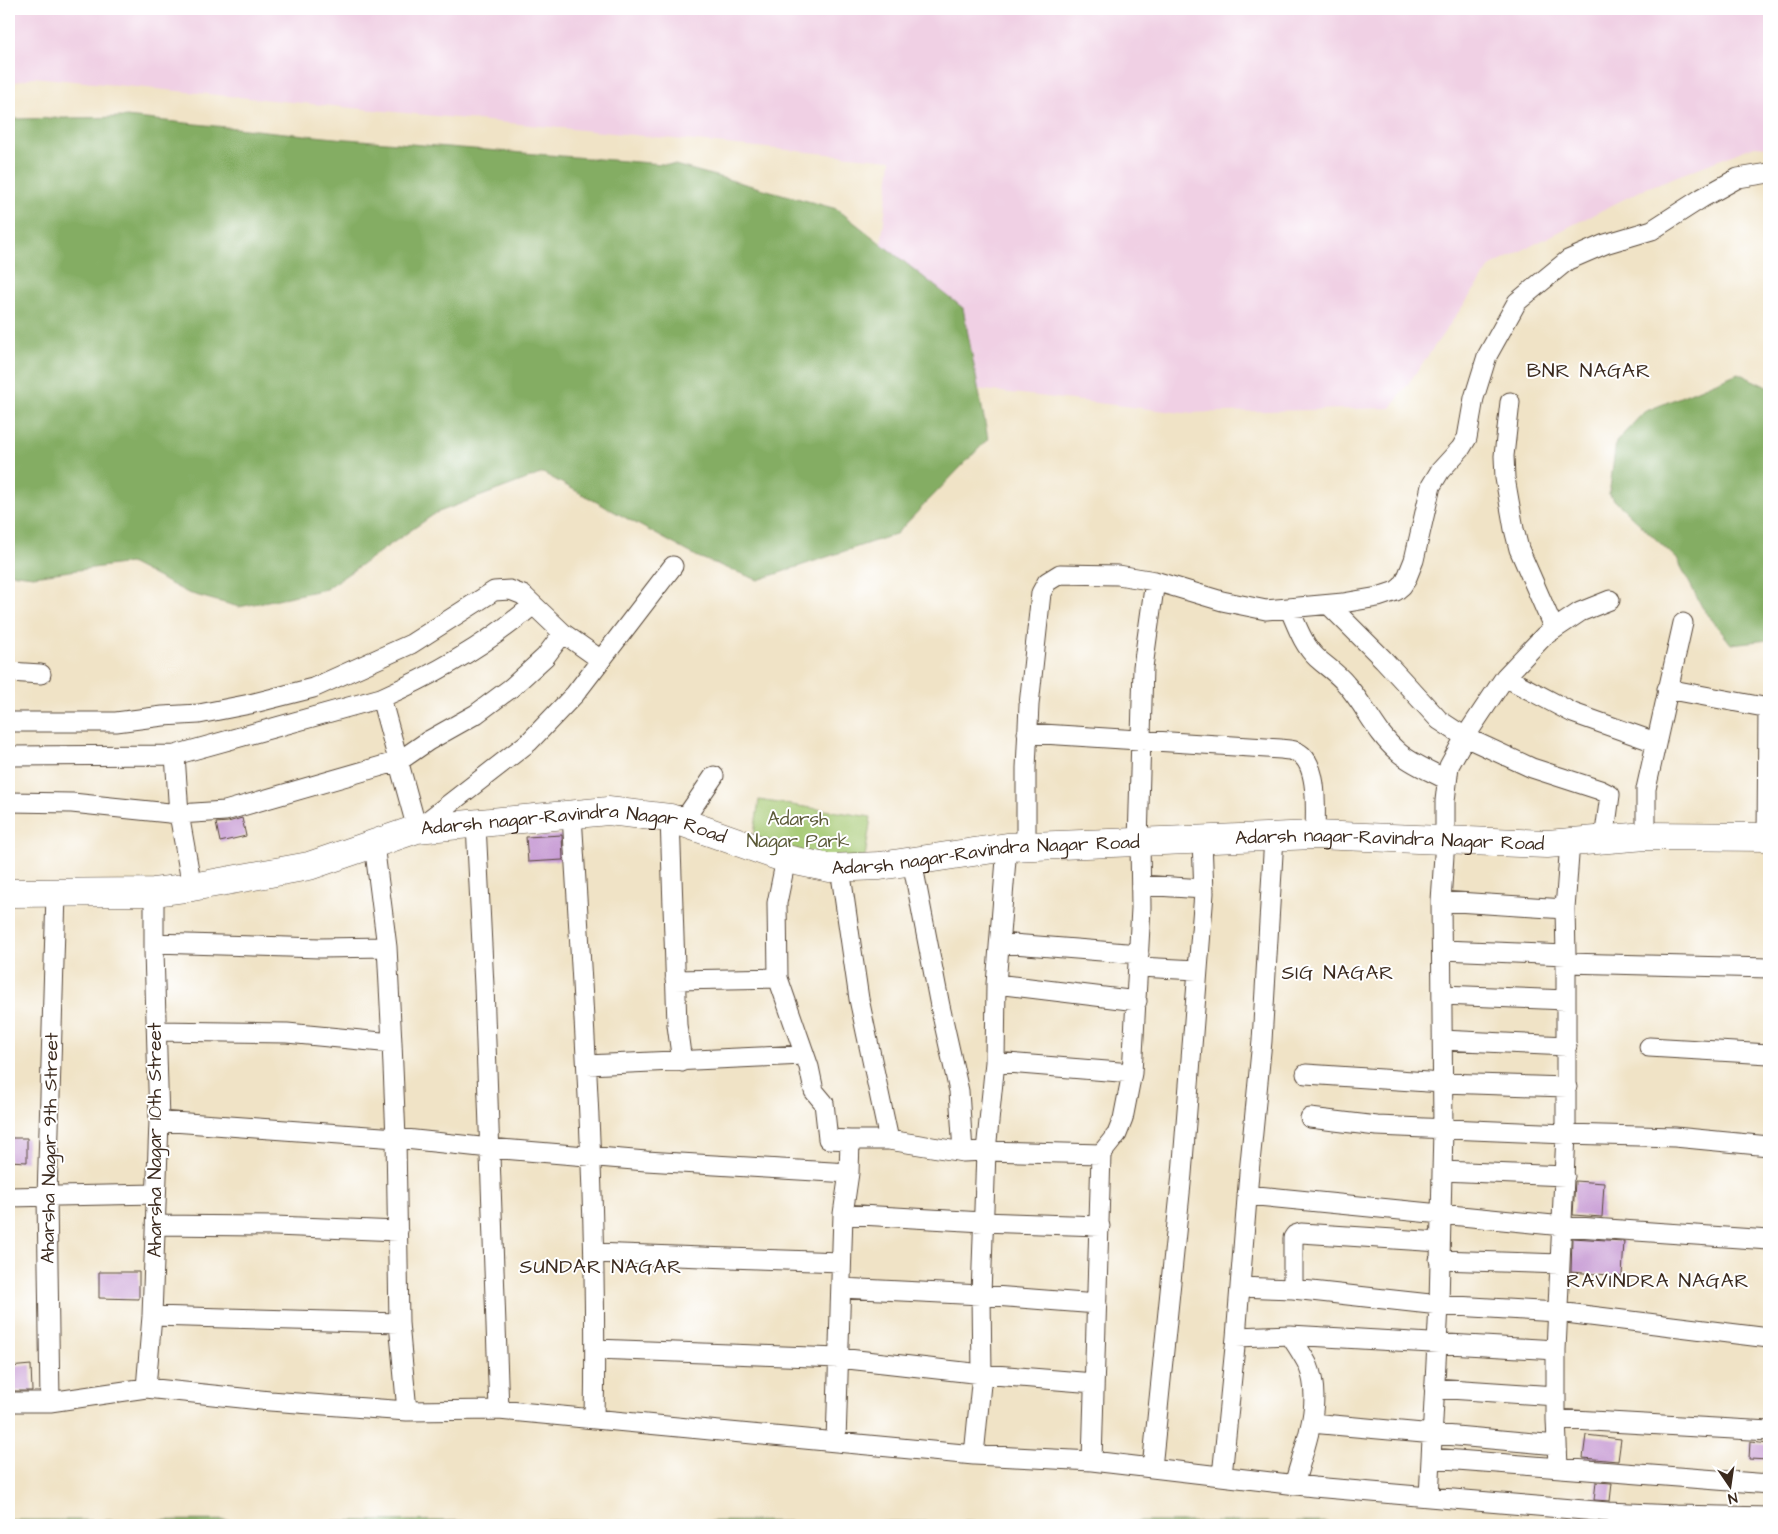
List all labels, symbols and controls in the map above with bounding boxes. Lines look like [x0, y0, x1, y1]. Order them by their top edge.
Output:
district label: BNR NAGAR [1527, 357, 1651, 385]
street label: Adarsh nagar-Ravindra Nagar Road [420, 797, 730, 851]
park label: Adarsh Nagar Park [746, 806, 850, 856]
street label: Adarsh nagar-Ravindra Nagar Road [1235, 821, 1545, 857]
street label: Adarsh nagar-Ravindra Nagar Road [831, 828, 1140, 881]
district label: SIG NAGAR [1281, 959, 1395, 987]
street label: Aharsha Nagar 10th Street [142, 1022, 170, 1257]
street label: Aharsha Nagar 9th Street [34, 1032, 67, 1264]
district label: SUNDAR NAGAR [520, 1253, 682, 1281]
district label: RAVINDRA NAGAR [1566, 1267, 1750, 1295]
north arrow [1706, 1462, 1756, 1512]
text: N [1726, 1487, 1739, 1508]

